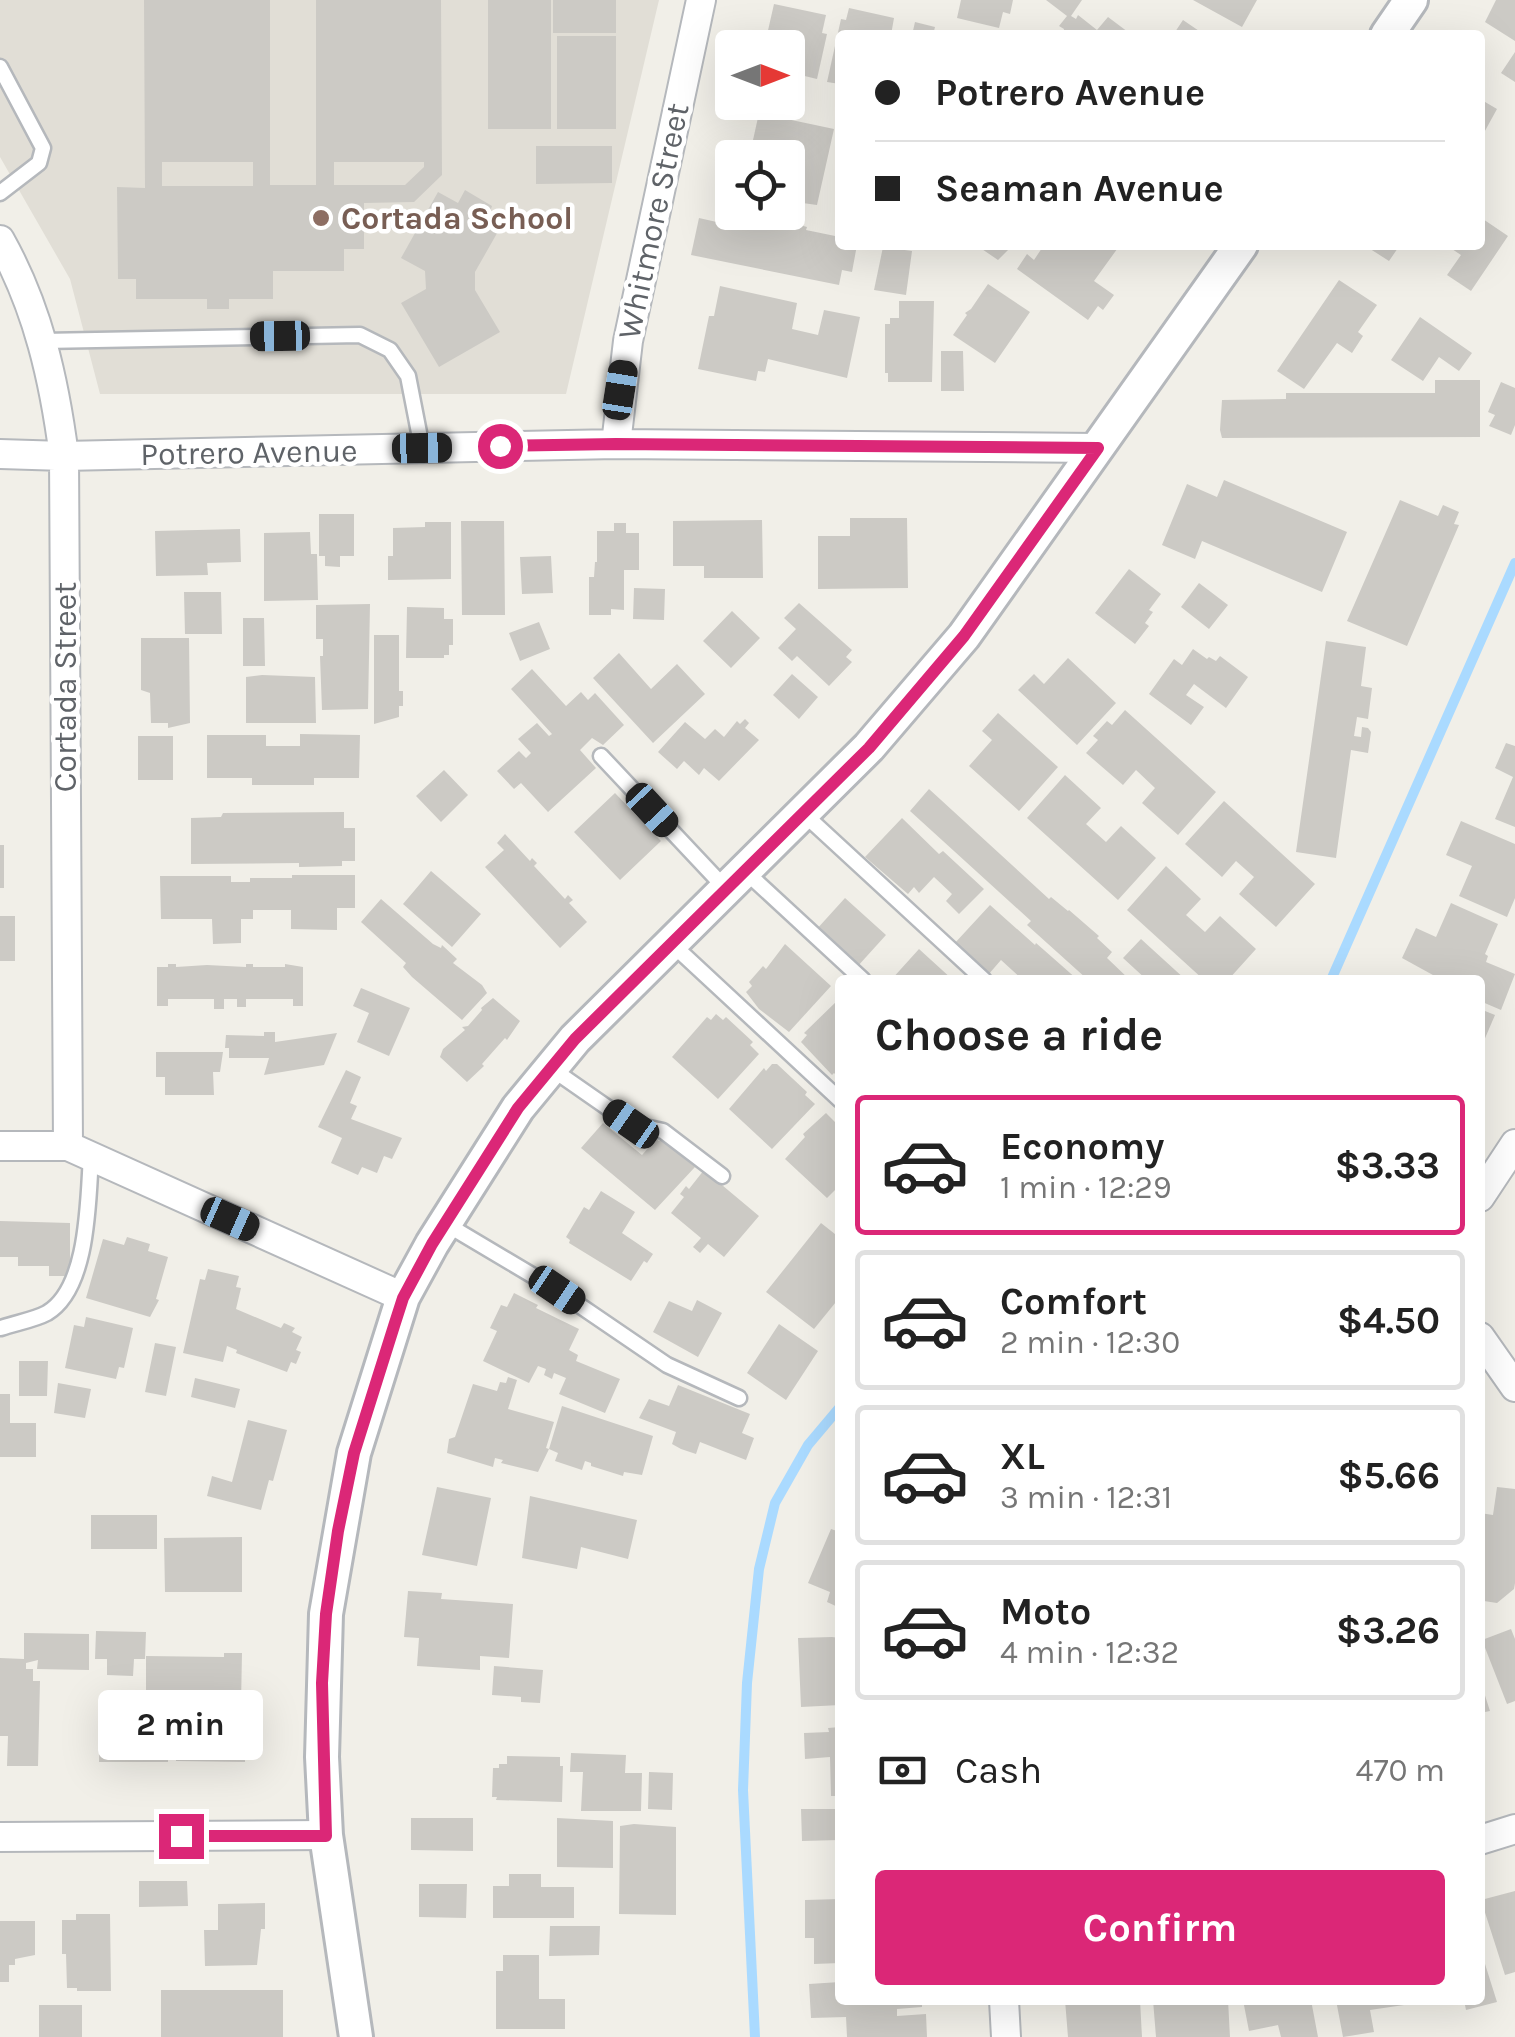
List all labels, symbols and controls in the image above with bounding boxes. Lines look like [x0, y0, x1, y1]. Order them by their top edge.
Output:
north arrow [715, 30, 805, 120]
map controls [715, 30, 805, 230]
text: Potrero Avenue [935, 70, 1205, 115]
street label: Whitmore Street [610, 100, 697, 343]
button: locate [715, 140, 805, 230]
text: Seaman Avenue [935, 166, 1224, 211]
place label: Cortada School [341, 200, 573, 237]
marker: Cortada School [310, 207, 332, 229]
car [250, 320, 310, 352]
car [600, 358, 640, 422]
route start [478, 424, 523, 469]
street label: Potrero Avenue [140, 432, 358, 473]
car [392, 432, 452, 464]
street label: Cortada Street [47, 582, 84, 792]
car [621, 778, 683, 842]
text: Choose a ride [875, 1009, 1163, 1061]
car [598, 1095, 664, 1153]
icon: car [880, 1120, 970, 1210]
text: Economy [1000, 1124, 1164, 1169]
text: $3.33 [1335, 1143, 1440, 1188]
text: 1 min · 12:29 [1000, 1169, 1171, 1206]
car [196, 1193, 264, 1245]
car [524, 1261, 590, 1319]
icon: car [880, 1275, 970, 1365]
text: Comfort [1000, 1279, 1147, 1324]
text: $4.50 [1337, 1298, 1440, 1343]
text: 2 min · 12:30 [1000, 1324, 1180, 1361]
icon: car [880, 1430, 970, 1520]
text: XL [1000, 1434, 1045, 1479]
text: $5.66 [1337, 1453, 1440, 1498]
text: 3 min · 12:31 [1000, 1479, 1172, 1516]
icon: car [880, 1585, 970, 1675]
text: Moto [1000, 1589, 1091, 1634]
text: $3.26 [1336, 1608, 1440, 1653]
text: 4 min · 12:32 [1000, 1634, 1179, 1671]
callout: 2 min [99, 1691, 264, 1761]
text: 2 min [136, 1706, 225, 1743]
icon: cash [875, 1743, 930, 1798]
text: Cash [955, 1748, 1042, 1793]
text: 470 m [1356, 1752, 1445, 1789]
route end [159, 1814, 204, 1859]
button: Confirm [875, 1870, 1445, 1985]

